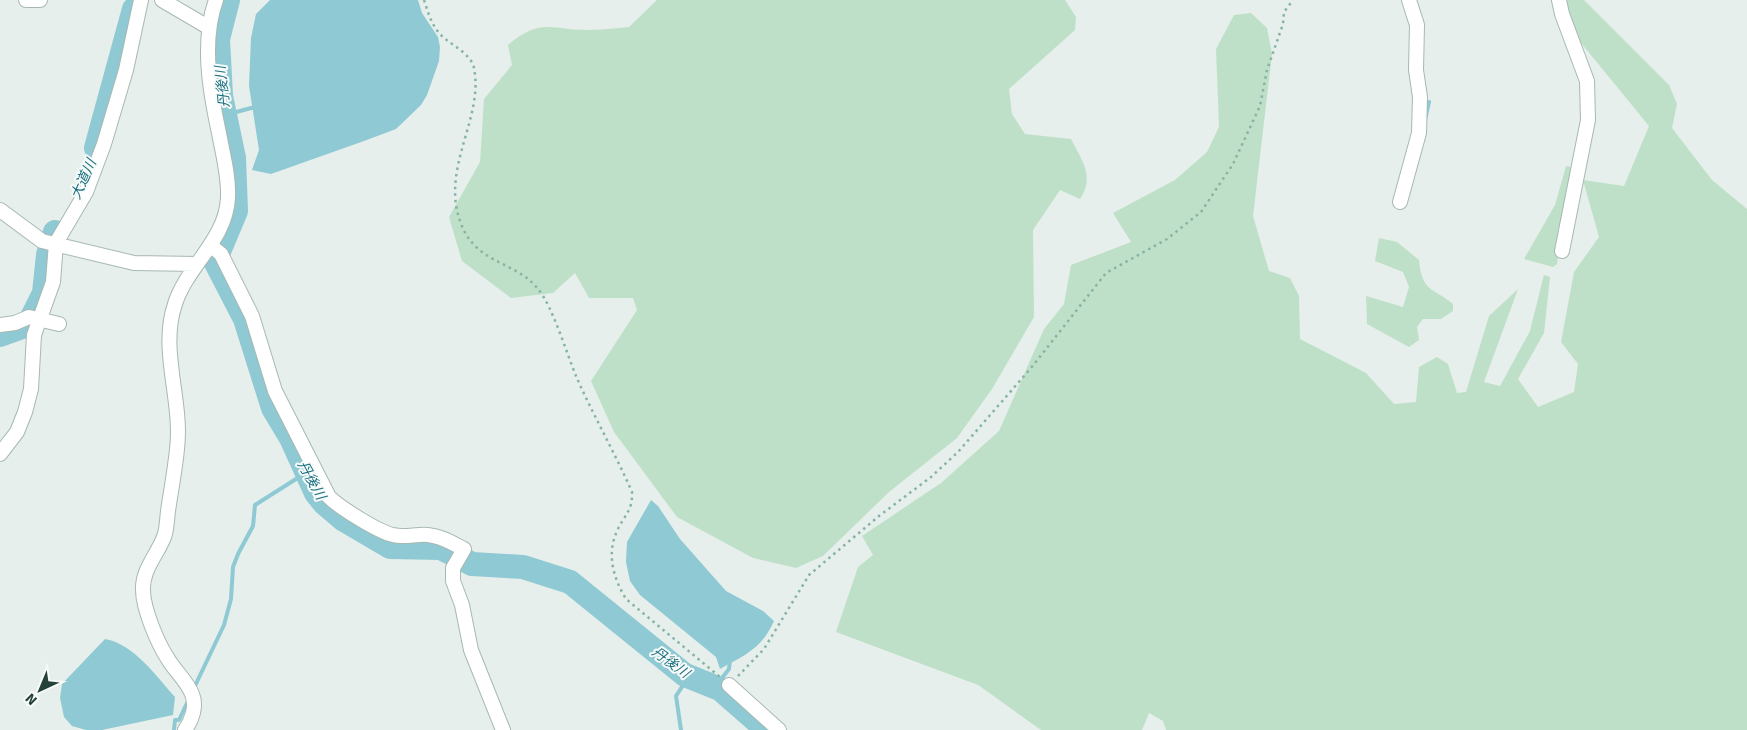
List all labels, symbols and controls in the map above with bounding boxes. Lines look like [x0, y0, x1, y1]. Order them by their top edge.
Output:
water label: 丹後川 [212, 63, 233, 109]
water label: 大道川 [67, 155, 101, 202]
water label: 丹後川 [294, 458, 330, 504]
water label: 丹後川 [649, 643, 694, 683]
north arrow [15, 665, 65, 715]
text: N [22, 689, 41, 708]

